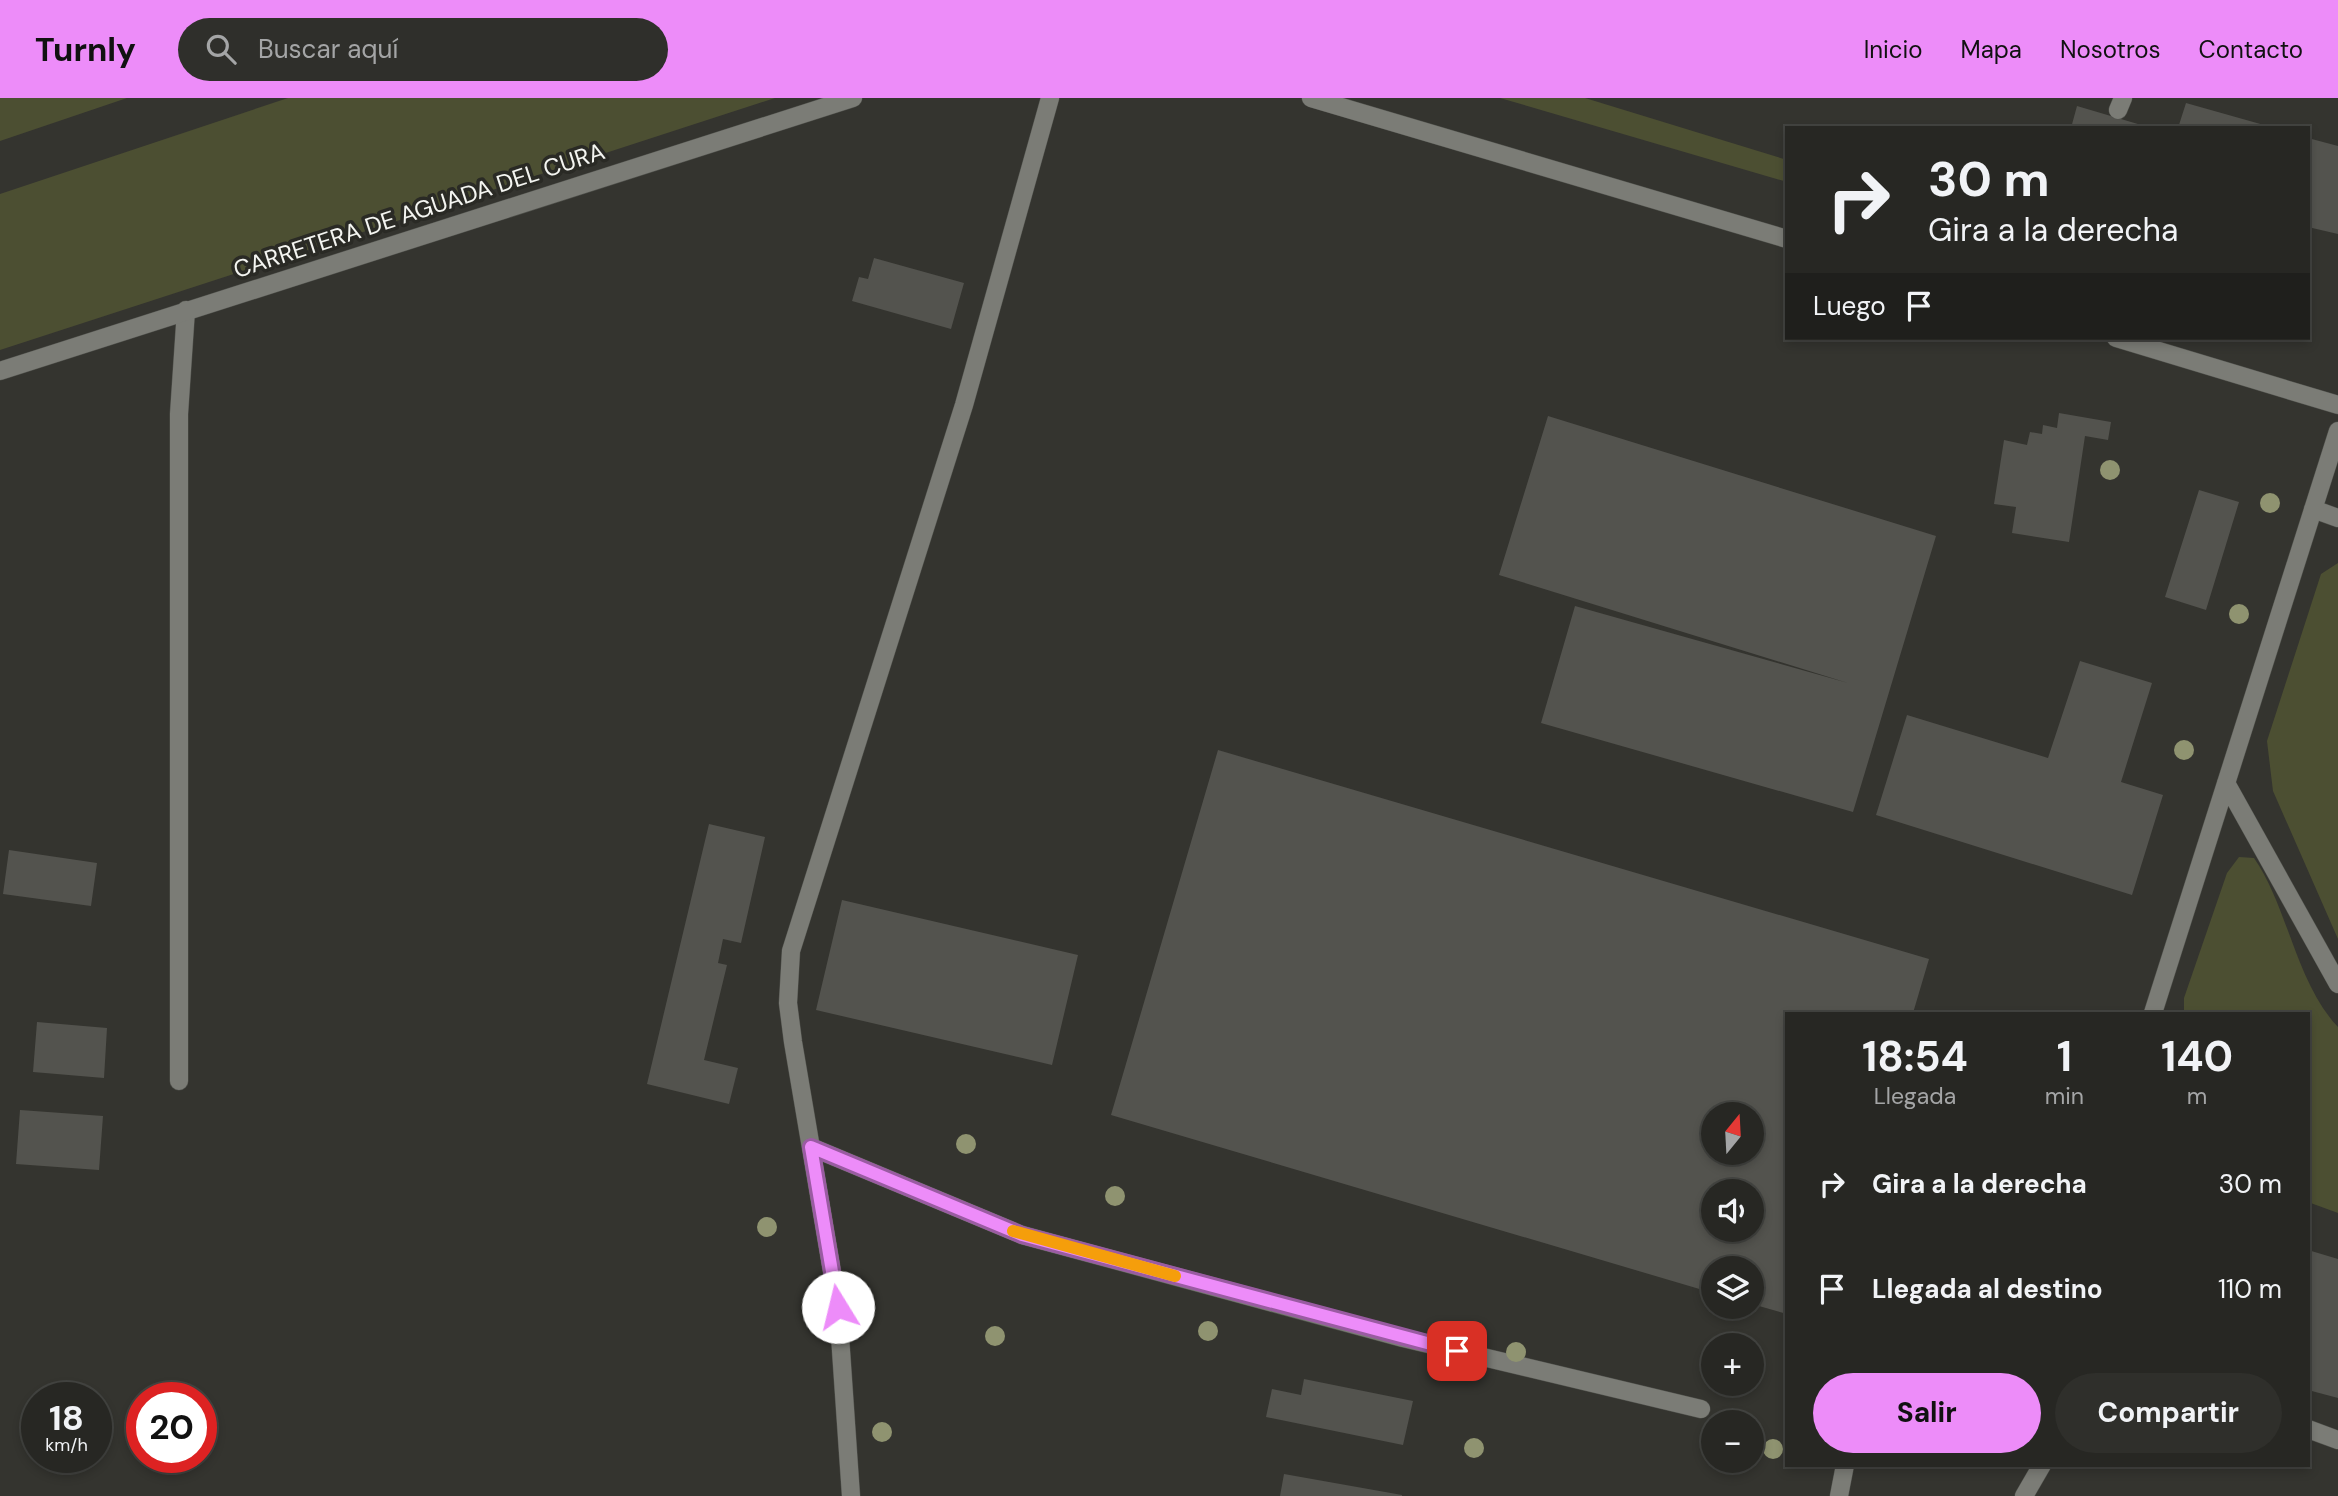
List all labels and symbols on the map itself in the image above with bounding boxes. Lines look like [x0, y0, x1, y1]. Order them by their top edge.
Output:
street label: CARRETERA DE AGUADA DEL CURA [229, 135, 609, 285]
north arrow [1701, 1102, 1764, 1166]
position arrow [801, 1270, 875, 1344]
pin [1427, 1321, 1487, 1381]
speed limit sign: 20 [126, 1382, 217, 1473]

